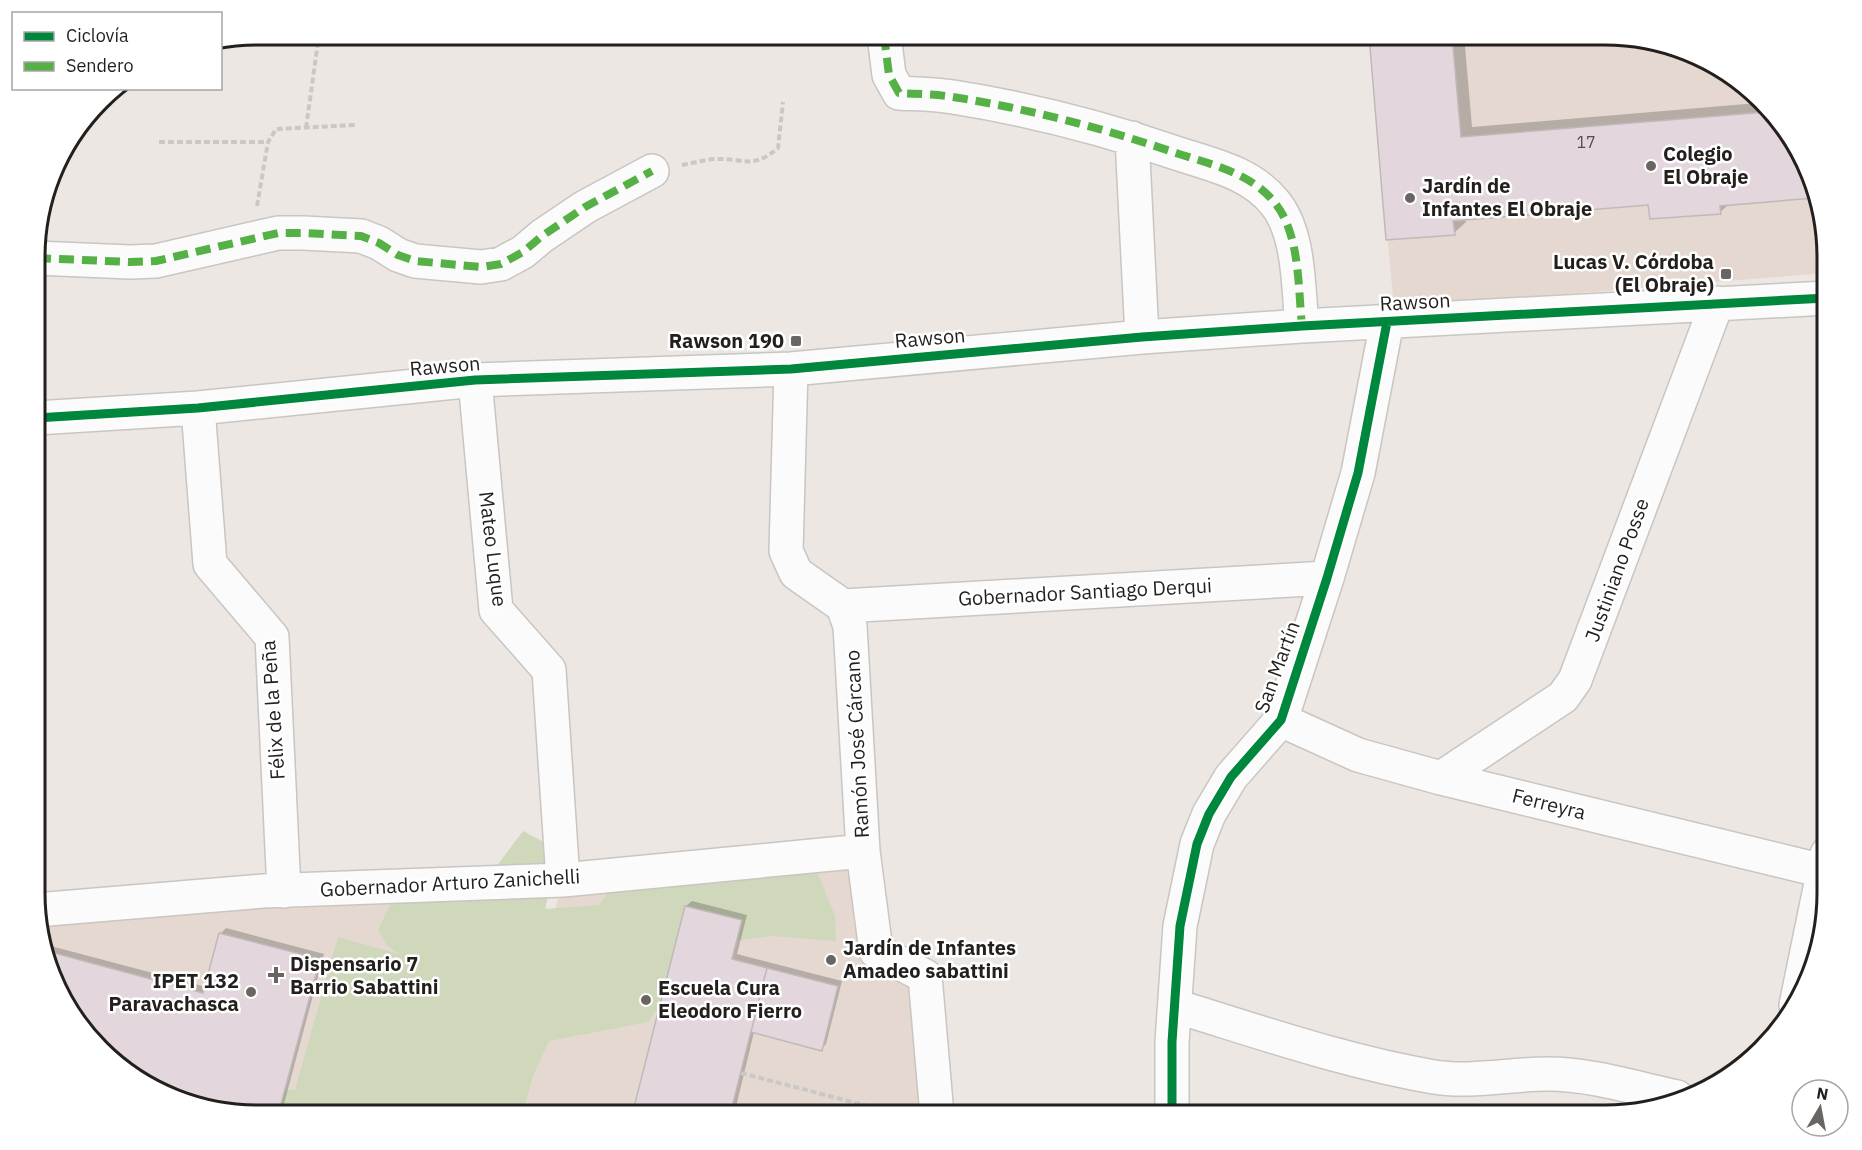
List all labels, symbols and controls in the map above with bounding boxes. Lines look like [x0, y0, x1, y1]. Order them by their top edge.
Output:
legend [12, 12, 222, 90]
text: Ciclovía [66, 24, 129, 47]
text: Sendero [66, 54, 133, 77]
house number: 17 [1576, 132, 1596, 152]
place label: Colegio El Obraje [1663, 140, 1749, 190]
marker: Colegio El Obraje [1644, 159, 1658, 173]
place label: Jardín de Infantes El Obraje [1422, 172, 1592, 222]
marker: Jardín de Infantes El Obraje [1403, 191, 1417, 205]
place label: Lucas V. Córdoba (El Obraje) [1553, 248, 1714, 298]
marker: Lucas V. Córdoba (El Obraje) [1719, 267, 1733, 281]
street label: Rawson [1379, 286, 1451, 317]
street label: Rawson [893, 321, 966, 354]
place label: Rawson 190 [669, 327, 784, 354]
marker: Rawson 190 [789, 334, 803, 348]
street label: Rawson [408, 349, 481, 382]
street label: Mateo Luque [473, 490, 514, 608]
street label: Justiniano Posse [1578, 494, 1655, 645]
street label: Gobernador Santiago Derqui [957, 571, 1213, 612]
street label: San Martín [1247, 617, 1306, 717]
street label: Félix de la Peña [254, 639, 291, 781]
street label: Ramón José Cárcano [838, 649, 875, 839]
street label: Ferreyra [1509, 781, 1589, 826]
street label: Gobernador Arturo Zanichelli [319, 862, 581, 903]
place label: Jardín de Infantes Amadeo sabattini [843, 934, 1016, 984]
place label: Dispensario 7 Barrio Sabattini [290, 950, 438, 1000]
marker: Jardín de Infantes Amadeo sabattini [824, 953, 838, 967]
marker: Dispensario 7 Barrio Sabattini [267, 966, 285, 984]
place label: IPET 132 Paravachasca [108, 967, 239, 1017]
place label: Escuela Cura Eleodoro Fierro [658, 974, 802, 1024]
marker: IPET 132 Paravachasca [244, 985, 258, 999]
marker: Escuela Cura Eleodoro Fierro [639, 993, 653, 1007]
north arrow [1790, 1078, 1850, 1138]
text: N [1815, 1082, 1830, 1104]

